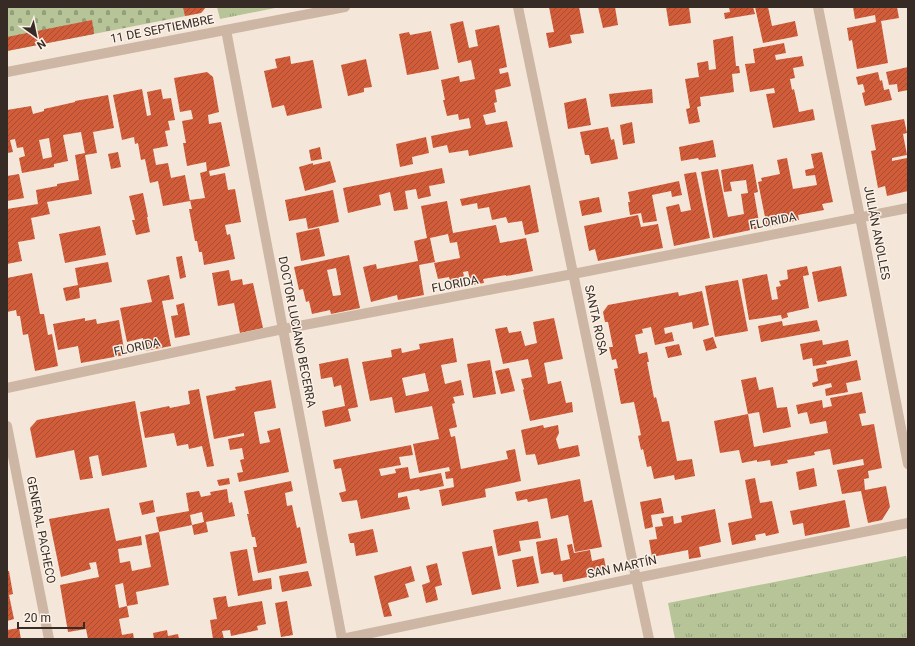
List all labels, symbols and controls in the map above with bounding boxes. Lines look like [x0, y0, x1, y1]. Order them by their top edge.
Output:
street label: 11 DE SEPTIEMBRE [109, 12, 215, 46]
north arrow [16, 16, 56, 56]
text: N [34, 36, 48, 52]
street label: JULIÁN ANOLLES [861, 185, 894, 281]
street label: FLORIDA [748, 210, 798, 232]
street label: DOCTOR LUCIANO BECERRA [275, 255, 319, 409]
street label: FLORIDA [430, 273, 480, 295]
street label: SANTA ROSA [582, 284, 610, 357]
street label: FLORIDA [112, 335, 162, 359]
street label: GENERAL PACHECO [24, 475, 58, 585]
street label: SAN MARTÍN [586, 552, 658, 581]
scale bar [18, 604, 84, 630]
text: 20 m [24, 611, 51, 625]

